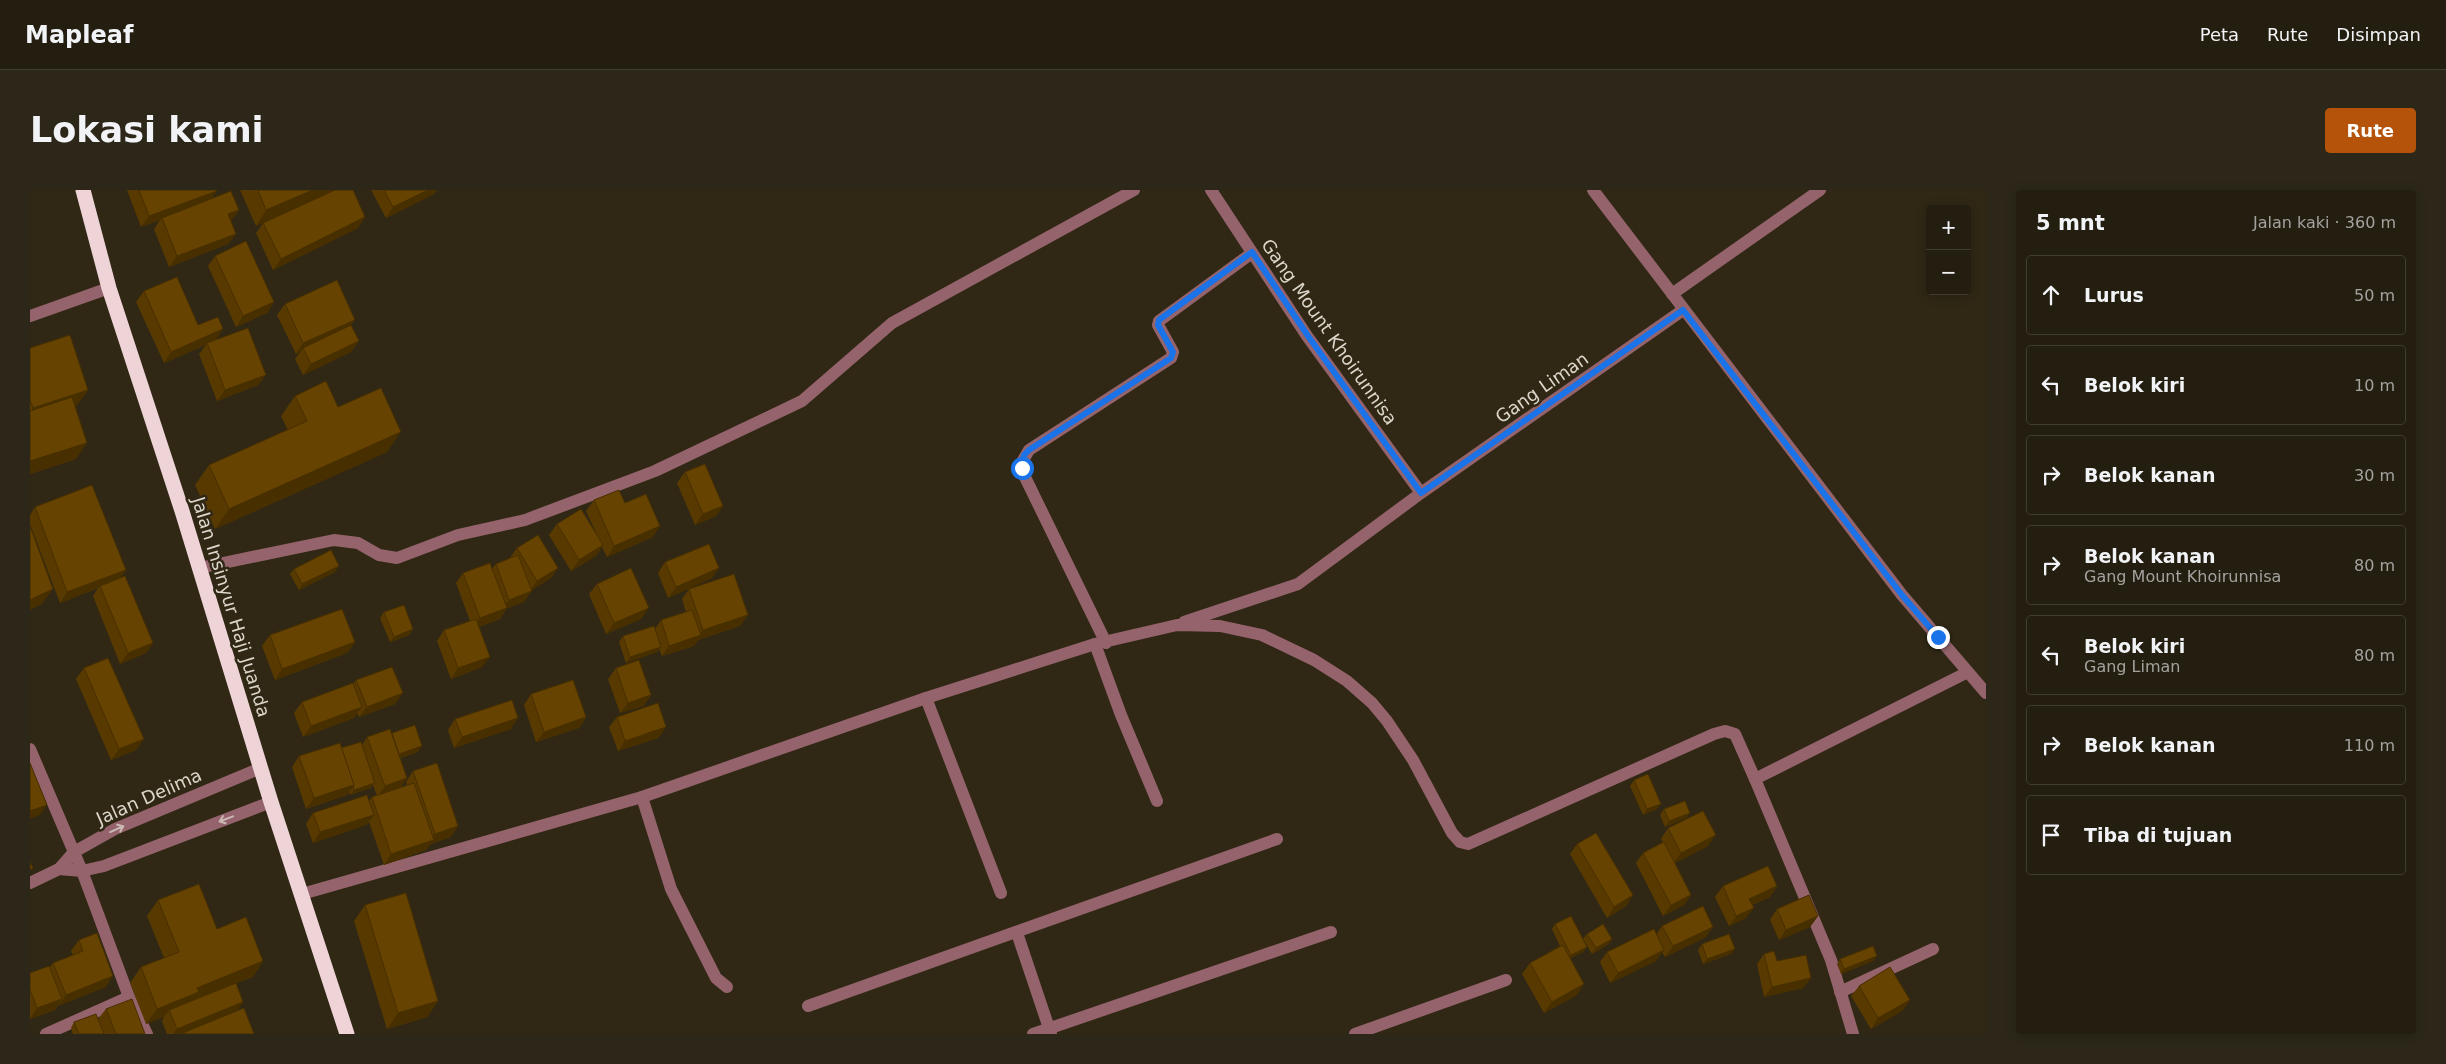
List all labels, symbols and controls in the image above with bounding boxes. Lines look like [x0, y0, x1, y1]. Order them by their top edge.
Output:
text: Mapleaf [25, 21, 133, 49]
text: Peta [2200, 24, 2239, 45]
text: Rute [2267, 24, 2308, 45]
text: Disimpan [2336, 24, 2421, 45]
button: Rute [2325, 108, 2416, 153]
text: Lokasi kami [30, 110, 264, 150]
map controls [1926, 205, 1971, 295]
button: + [1926, 205, 1971, 250]
text: 5 mnt [2036, 211, 2105, 235]
text: Jalan kaki · 360 m [2253, 213, 2396, 232]
street label: Gang Mount Khoirunnisa [1257, 235, 1402, 429]
button: − [1926, 250, 1971, 295]
icon: ahead [2037, 281, 2065, 309]
text: Lurus [2084, 284, 2144, 306]
text: 50 m [2354, 286, 2395, 305]
street label: Gang Liman [1491, 348, 1592, 427]
icon: left [2037, 371, 2065, 399]
text: Belok kiri [2084, 374, 2185, 396]
text: 10 m [2354, 376, 2395, 395]
route start [1011, 457, 1034, 480]
icon: right [2037, 461, 2065, 489]
text: Belok kanan [2084, 464, 2216, 486]
text: 30 m [2354, 466, 2395, 485]
street label: Jalan Insinyur Haji Juanda [188, 493, 275, 719]
text: Belok kanan [2084, 545, 2216, 567]
icon: right [2037, 551, 2065, 579]
text: 80 m [2354, 556, 2395, 575]
text: Gang Mount Khoirunnisa [2084, 567, 2281, 586]
route end [1927, 626, 1950, 649]
text: Belok kiri [2084, 635, 2185, 657]
icon: left [2037, 641, 2065, 669]
text: 80 m [2354, 646, 2395, 665]
text: Gang Liman [2084, 657, 2180, 676]
icon: right [2037, 731, 2065, 759]
text: Belok kanan [2084, 734, 2216, 756]
text: 110 m [2344, 736, 2395, 755]
street label: Jalan Delima [92, 764, 205, 830]
one-way arrow [219, 815, 234, 825]
icon: arrive [2037, 821, 2065, 849]
one-way arrow [109, 824, 124, 834]
text: Tiba di tujuan [2084, 824, 2232, 846]

